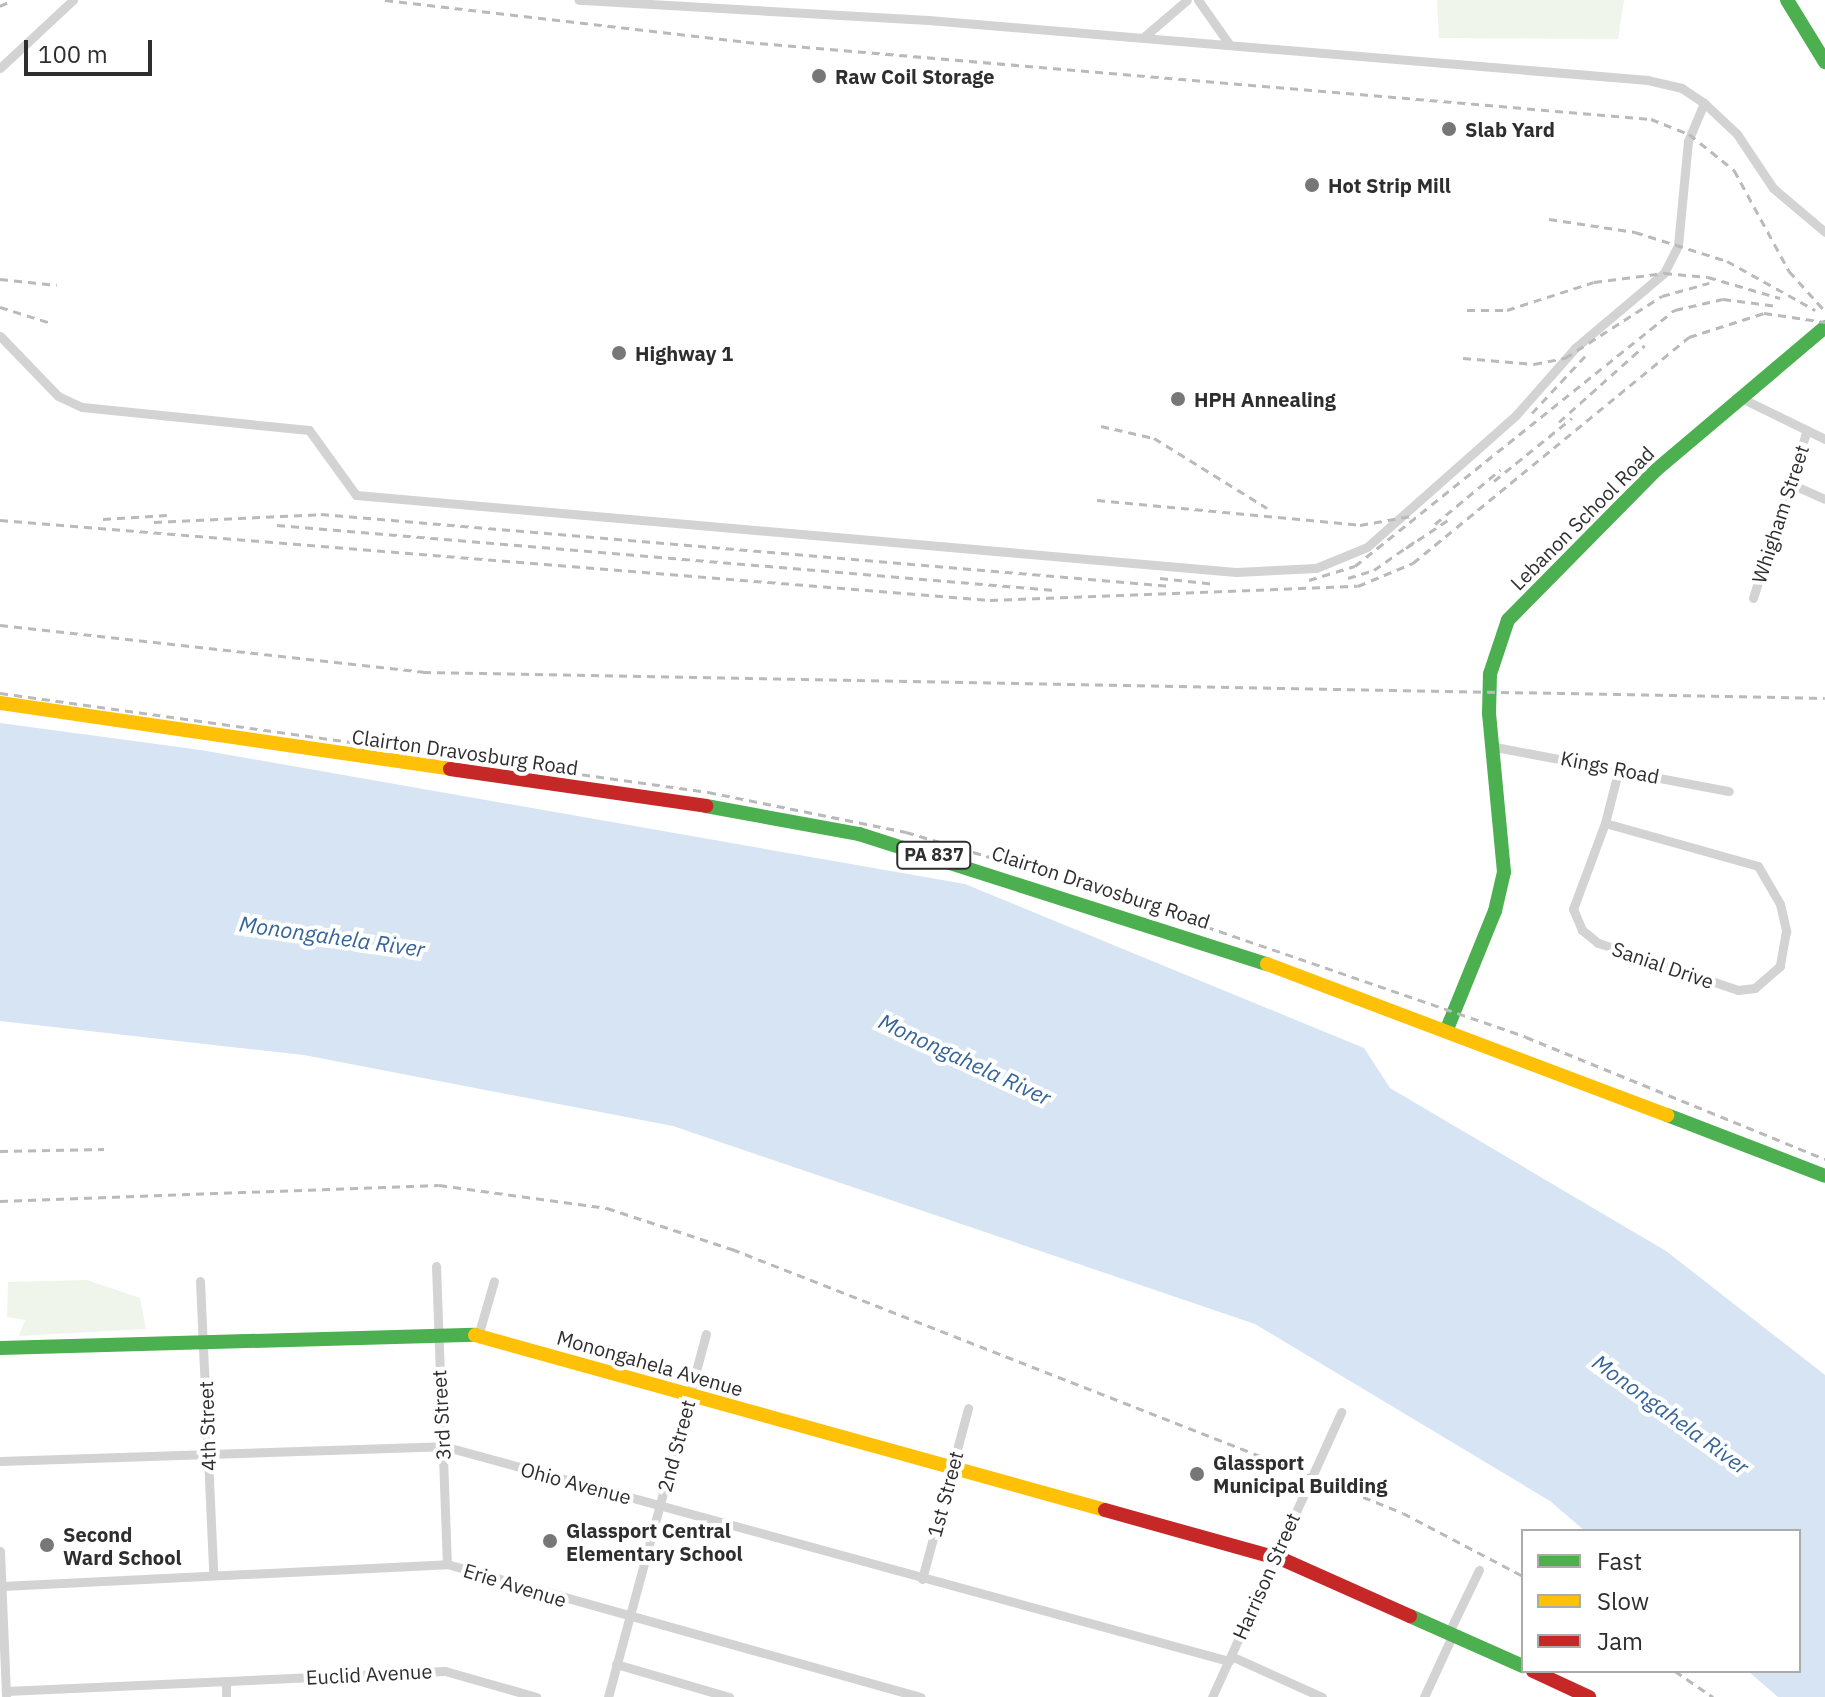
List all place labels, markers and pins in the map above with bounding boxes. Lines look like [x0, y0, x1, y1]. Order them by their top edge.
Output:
place label: Raw Coil Storage [835, 64, 994, 88]
marker: Raw Coil Storage [810, 67, 828, 85]
place label: Slab Yard [1465, 117, 1555, 141]
marker: Slab Yard [1440, 120, 1458, 138]
place label: Hot Strip Mill [1328, 173, 1451, 197]
marker: Hot Strip Mill [1303, 176, 1321, 194]
place label: Highway 1 [635, 341, 733, 365]
marker: Highway 1 [610, 344, 628, 362]
place label: HPH Annealing [1194, 387, 1336, 411]
marker: HPH Annealing [1169, 390, 1187, 408]
place label: Glassport Municipal Building [1213, 1450, 1387, 1497]
marker: Glassport Municipal Building [1188, 1465, 1206, 1483]
place label: Glassport Central Elementary School [566, 1518, 742, 1565]
place label: Second Ward School [63, 1522, 181, 1569]
marker: Glassport Central Elementary School [541, 1532, 559, 1550]
marker: Second Ward School [38, 1536, 56, 1554]

